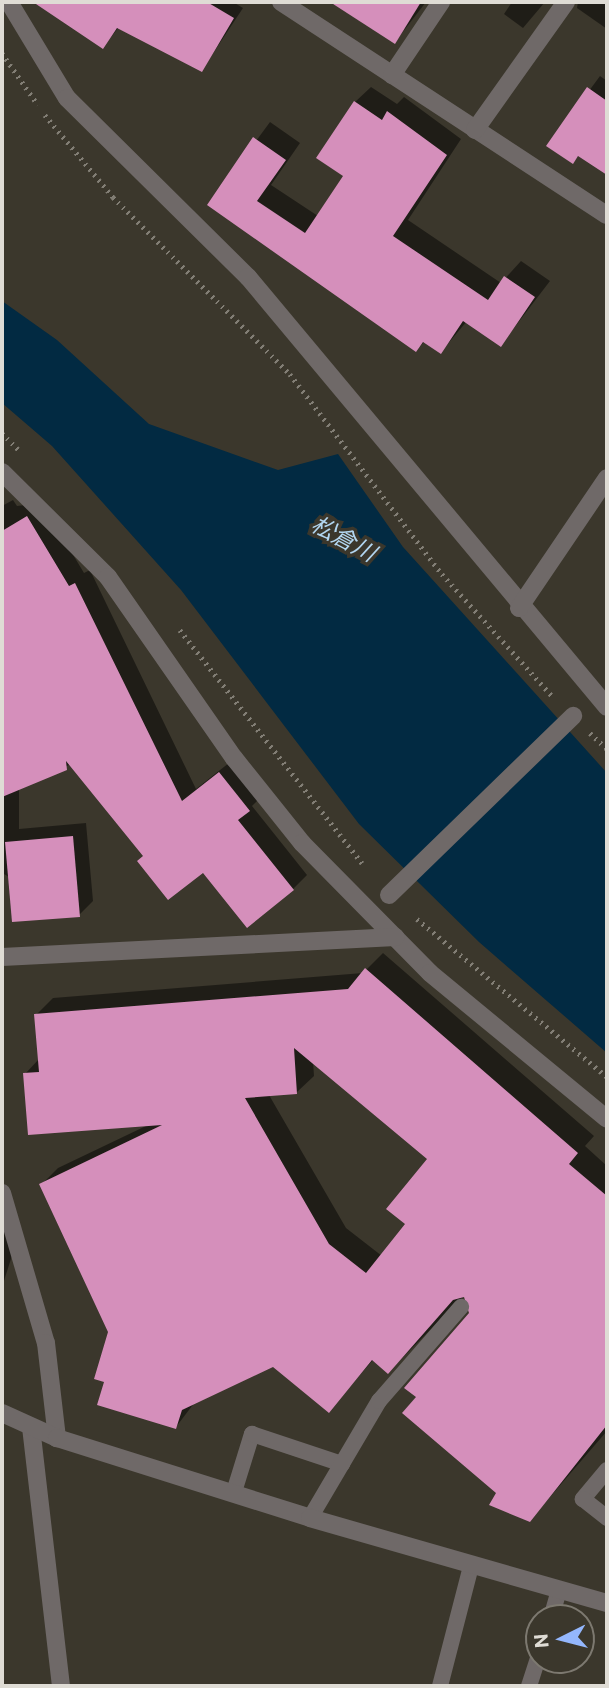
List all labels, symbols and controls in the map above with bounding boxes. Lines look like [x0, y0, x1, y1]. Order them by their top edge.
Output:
water label: 松倉川 [307, 510, 381, 566]
north arrow [525, 1604, 595, 1674]
text: N [528, 1633, 553, 1649]

